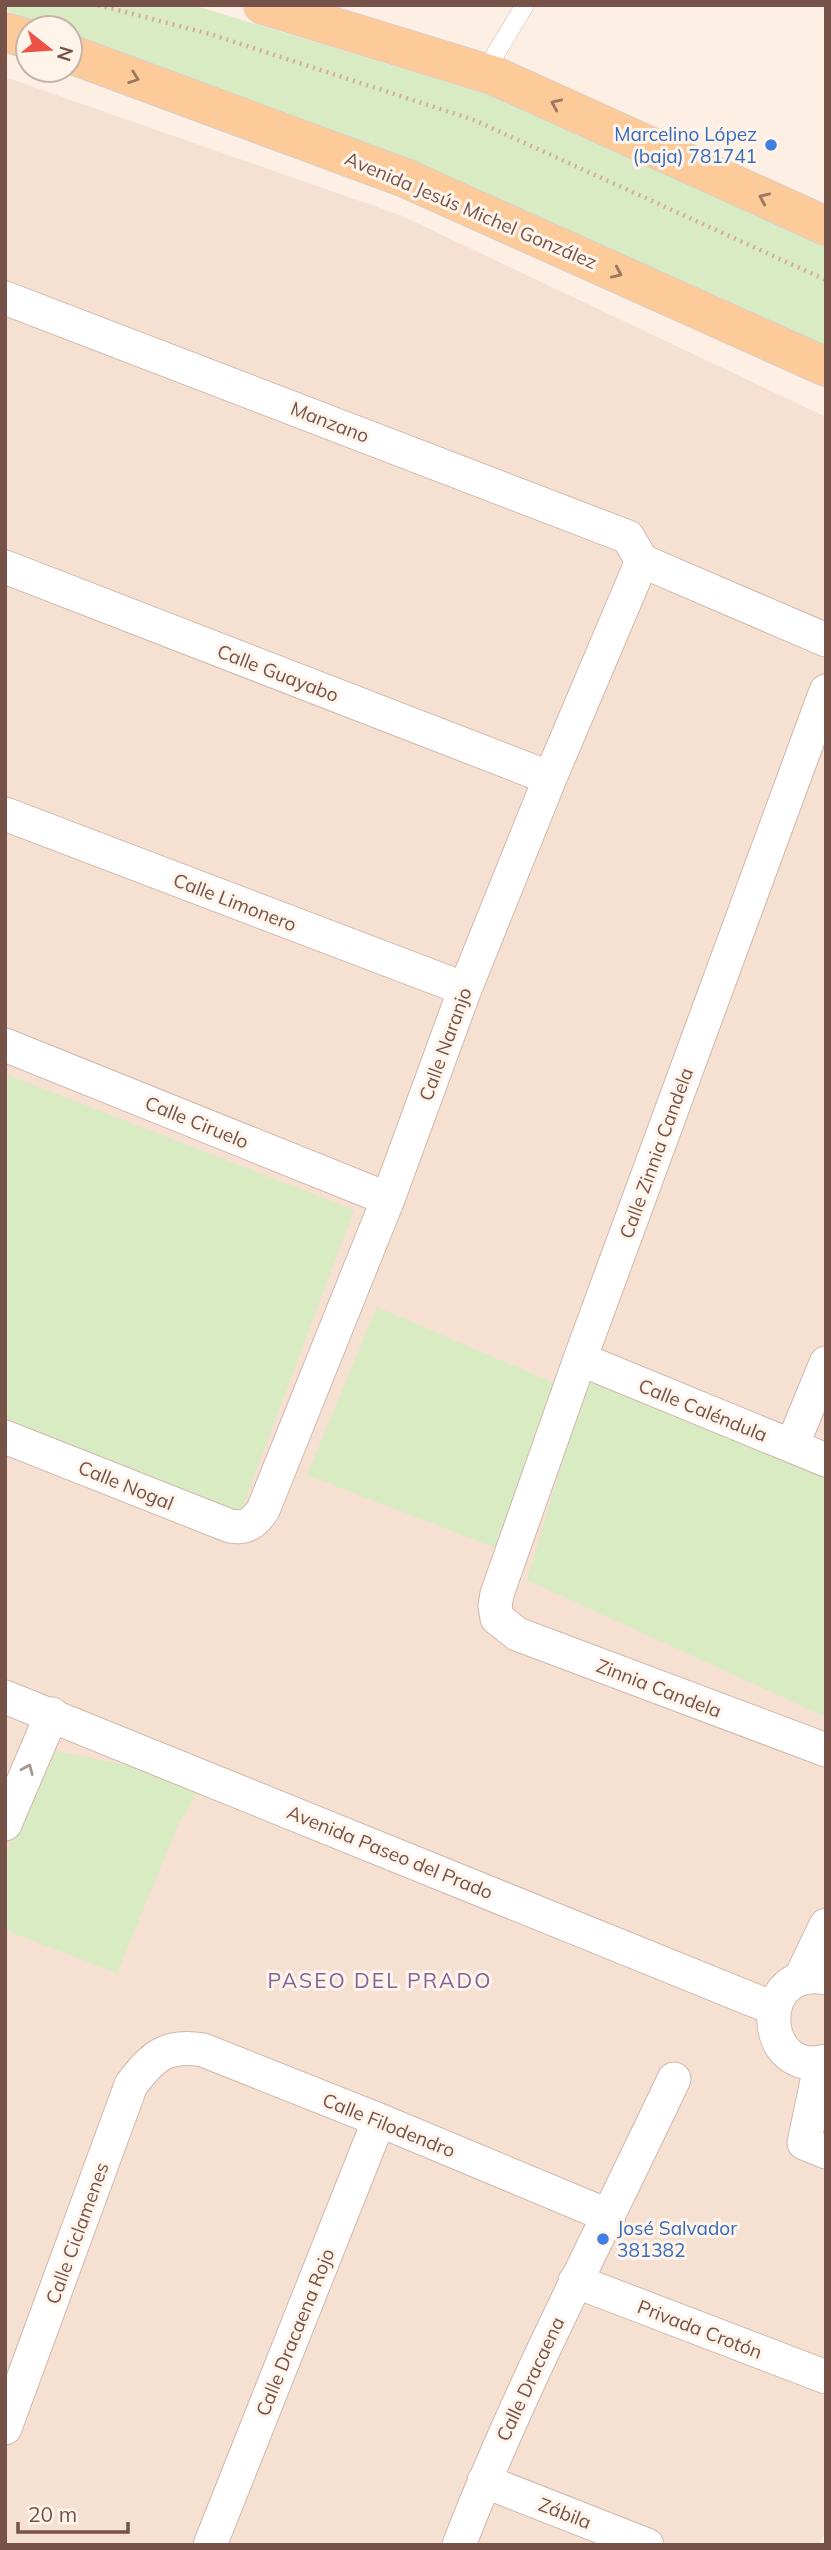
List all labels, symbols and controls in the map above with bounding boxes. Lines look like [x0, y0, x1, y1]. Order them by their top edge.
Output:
north arrow [14, 14, 84, 84]
text: N [52, 44, 79, 64]
one-way arrow [128, 70, 140, 84]
one-way arrow [551, 98, 563, 112]
place label: Marcelino López (baja) 781741 [614, 122, 757, 168]
marker: Marcelino López (baja) 781741 [763, 137, 779, 153]
street label: Avenida Jesús Michel González [341, 146, 601, 274]
one-way arrow [758, 192, 771, 206]
one-way arrow [610, 265, 622, 279]
street label: Manzano [287, 396, 373, 448]
street label: Calle Guayabo [214, 639, 342, 707]
street label: Calle Limonero [170, 868, 300, 936]
street label: Calle Naranjo [413, 984, 477, 1104]
street label: Calle Zinnia Candela [614, 1064, 698, 1242]
street label: Calle Ciruelo [142, 1090, 252, 1154]
street label: Calle Caléndula [635, 1373, 771, 1447]
street label: Calle Nogal [75, 1455, 177, 1515]
street label: Zinnia Candela [593, 1653, 725, 1723]
one-way arrow [20, 1764, 34, 1776]
street label: Avenida Paseo del Prado [284, 1800, 496, 1904]
district label: PASEO DEL PRADO [268, 1967, 492, 1993]
street label: Calle Filodendro [319, 2087, 459, 2163]
street label: Calle Ciclamenes [40, 2159, 114, 2307]
place label: José Salvador 381382 [617, 2216, 737, 2262]
marker: José Salvador 381382 [595, 2231, 611, 2247]
street label: Calle Dracaena Rojo [250, 2245, 340, 2419]
street label: Privada Crotón [634, 2294, 766, 2364]
street label: Calle Dracaena [491, 2313, 569, 2445]
scale bar [18, 2490, 128, 2534]
street label: Zábila [535, 2492, 595, 2534]
text: 20 m [28, 2501, 77, 2527]

